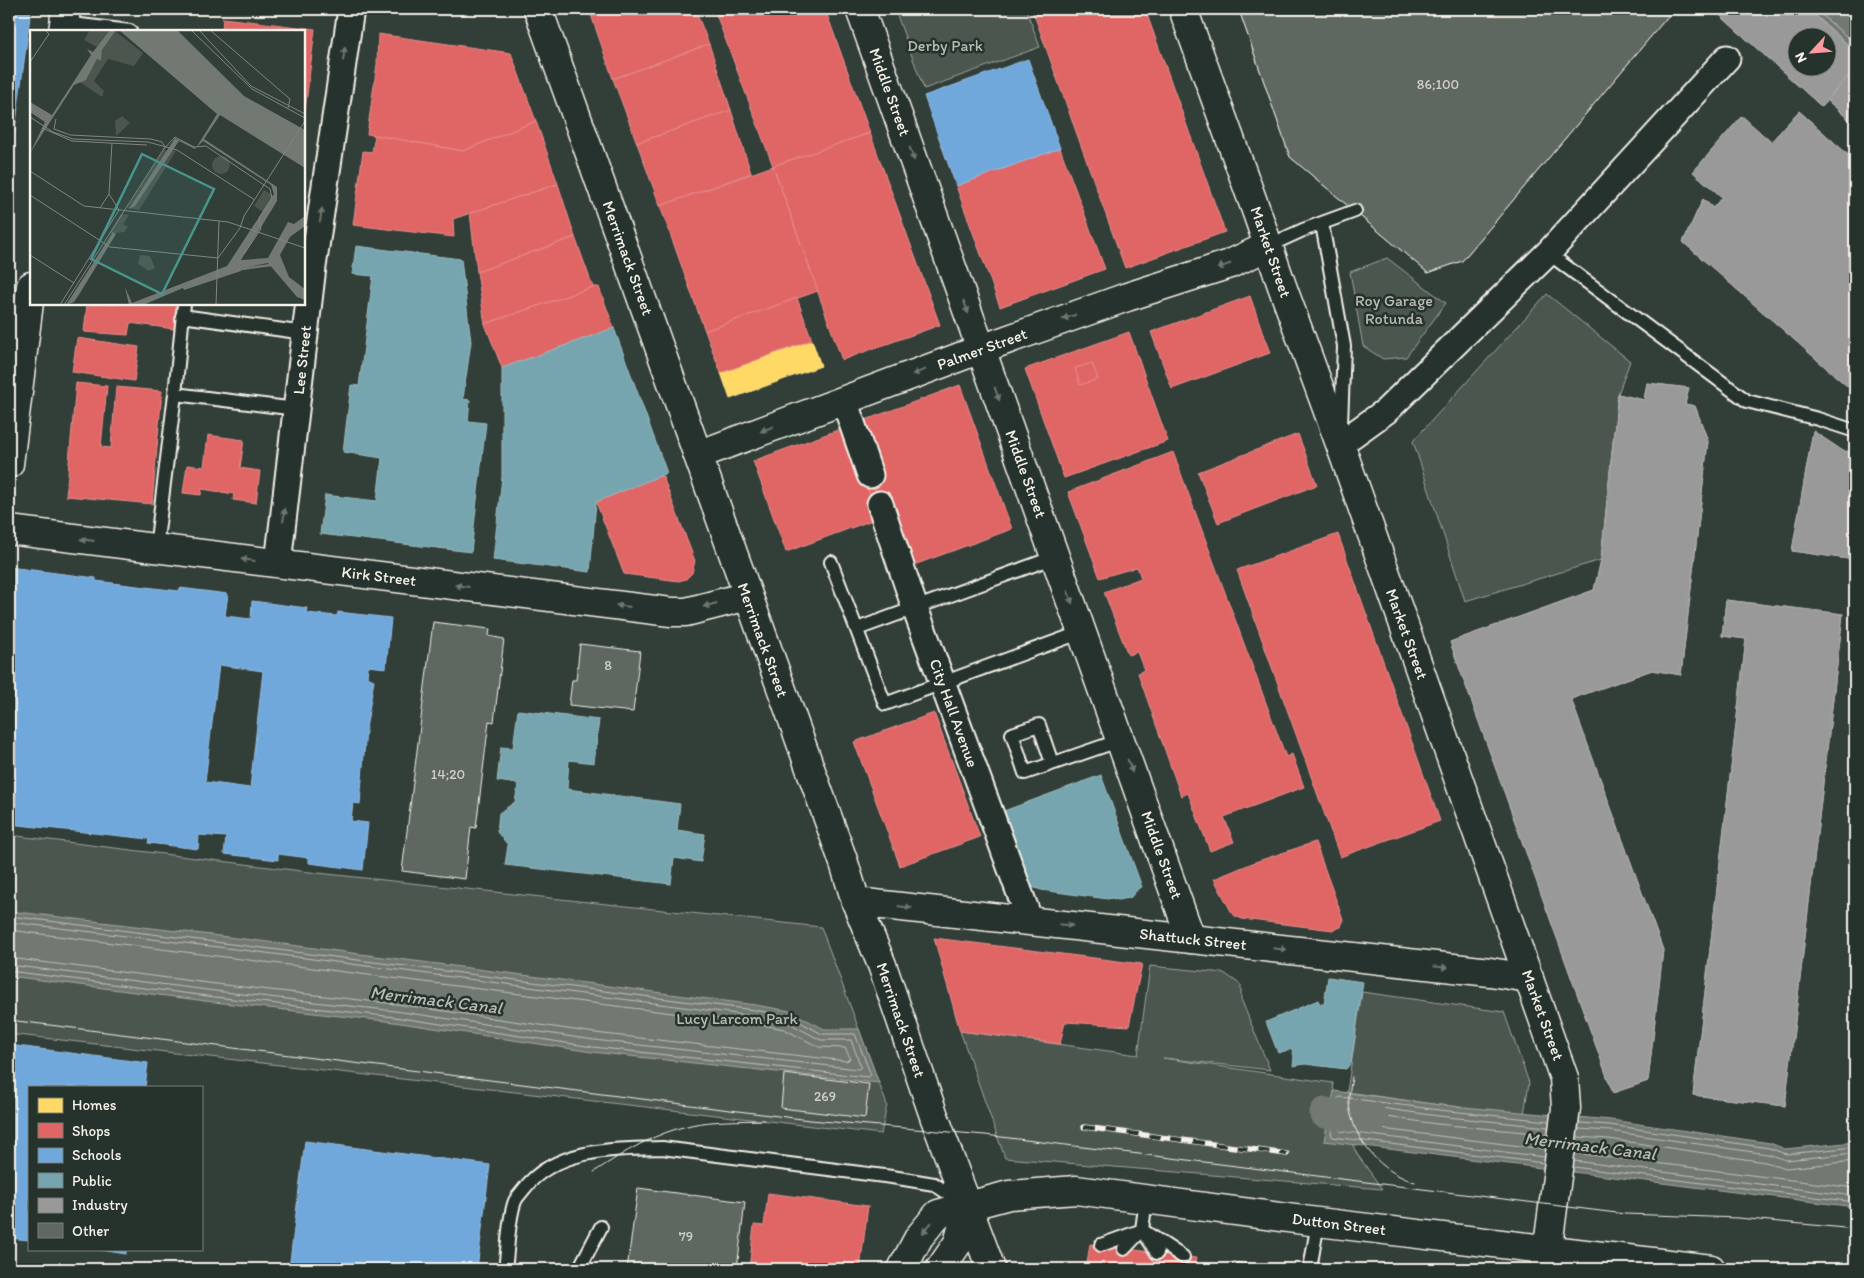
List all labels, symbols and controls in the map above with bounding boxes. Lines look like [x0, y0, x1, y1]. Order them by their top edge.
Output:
north arrow [1786, 28, 1836, 78]
inset map [30, 30, 305, 305]
park label: Derby Park [907, 36, 983, 55]
street label: Middle Street [865, 45, 915, 139]
one-way arrow [340, 46, 348, 62]
text: N [1791, 50, 1810, 65]
house number: 86;100 [1417, 76, 1459, 93]
one-way arrow [908, 146, 916, 161]
street label: Merrimack Street [598, 198, 658, 318]
street label: Market Street [1247, 204, 1295, 300]
one-way arrow [317, 206, 325, 222]
one-way arrow [1216, 263, 1231, 270]
park label: Roy Garage Rotunda [1355, 291, 1433, 328]
one-way arrow [963, 299, 970, 314]
one-way arrow [1062, 314, 1077, 322]
street label: Palmer Street [934, 324, 1030, 374]
street label: Lee Street [289, 325, 315, 395]
one-way arrow [911, 368, 926, 376]
one-way arrow [994, 387, 1001, 402]
one-way arrow [759, 425, 774, 433]
street label: Middle Street [1001, 427, 1051, 521]
one-way arrow [280, 507, 288, 523]
one-way arrow [79, 536, 95, 544]
one-way arrow [240, 555, 256, 563]
street label: Kirk Street [341, 562, 417, 590]
street label: Merrimack Street [733, 580, 793, 700]
one-way arrow [453, 582, 469, 590]
street label: Market Street [1382, 586, 1432, 682]
one-way arrow [1066, 590, 1074, 605]
one-way arrow [702, 601, 717, 609]
one-way arrow [615, 602, 631, 610]
street label: City Hall Avenue [926, 656, 982, 770]
house number: 8 [604, 657, 612, 674]
one-way arrow [1127, 759, 1134, 774]
house number: 14;20 [431, 766, 465, 783]
street label: Middle Street [1137, 808, 1187, 902]
one-way arrow [897, 903, 913, 911]
one-way arrow [1058, 921, 1074, 929]
street label: Shattuck Street [1139, 924, 1247, 954]
one-way arrow [1272, 945, 1288, 953]
street label: Merrimack Street [872, 960, 930, 1080]
one-way arrow [1434, 963, 1450, 971]
street label: Market Street [1518, 967, 1568, 1063]
water label: Merrimack Canal [369, 981, 505, 1019]
park label: Lucy Larcom Park [676, 1009, 798, 1028]
legend [28, 1086, 202, 1250]
house number: 269 [814, 1088, 836, 1105]
text: Homes [72, 1096, 117, 1114]
text: Shops [72, 1122, 111, 1140]
water label: Merrimack Canal [1523, 1127, 1659, 1165]
text: Schools [72, 1146, 122, 1164]
text: Public [72, 1172, 112, 1190]
text: Industry [72, 1196, 128, 1214]
street label: Dutton Street [1291, 1209, 1387, 1239]
one-way arrow [921, 1221, 932, 1234]
text: Other [72, 1222, 109, 1240]
house number: 79 [679, 1228, 693, 1245]

